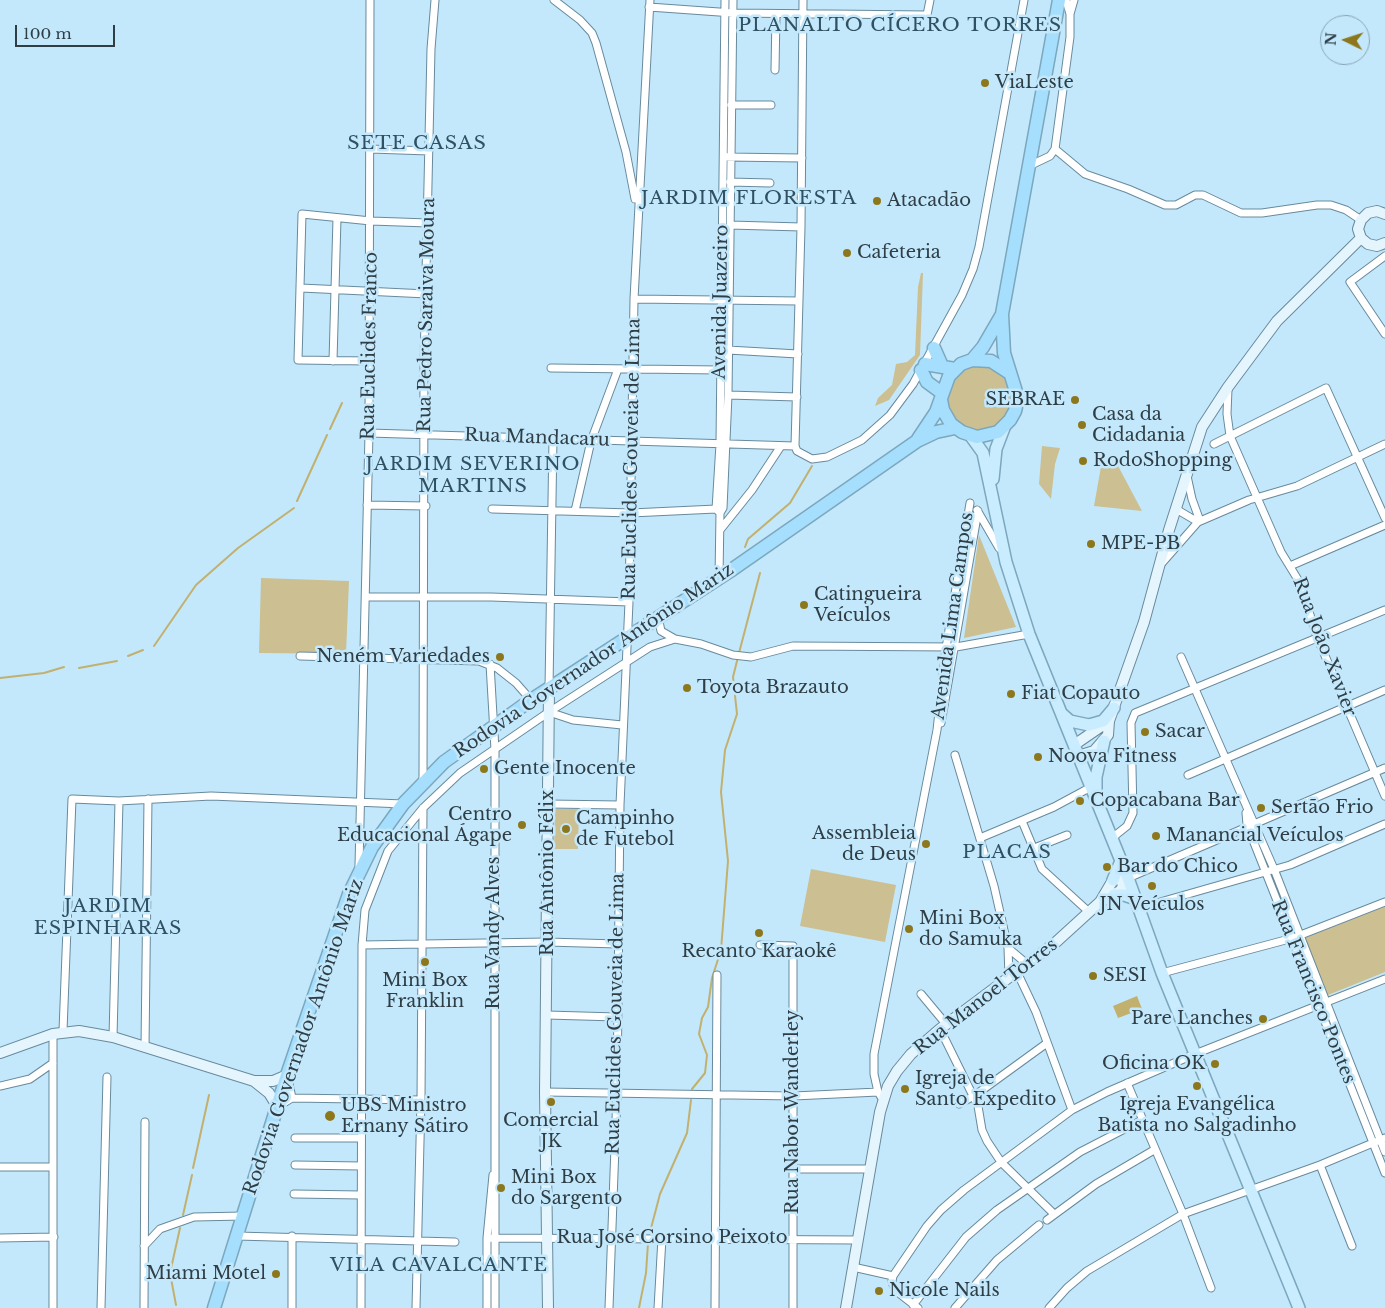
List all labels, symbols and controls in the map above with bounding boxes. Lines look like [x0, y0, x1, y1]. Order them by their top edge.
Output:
scale bar [18, 15, 118, 47]
district label: PLANALTO CÍCERO TORRES [735, 15, 1065, 37]
north arrow [1320, 15, 1370, 65]
text: 100 m [23, 24, 72, 43]
text: N [1322, 32, 1340, 46]
place label: ViaLeste [995, 72, 1074, 94]
marker: ViaLeste [979, 77, 991, 89]
district label: SETE CASAS [346, 133, 488, 155]
district label: JARDIM FLORESTA [639, 188, 859, 210]
place label: Atacadão [887, 190, 971, 212]
marker: Atacadão [871, 195, 883, 207]
street label: Rua Pedro Saraiva Moura [414, 198, 440, 432]
street label: Avenida Juazeiro [709, 224, 733, 380]
place label: Cafeteria [857, 242, 941, 264]
marker: Cafeteria [841, 247, 853, 259]
street label: Rua Euclides Franco [358, 252, 382, 440]
street label: Rua Euclides Gouveia de Lima [619, 318, 645, 600]
place label: SEBRAE [985, 389, 1065, 411]
marker: SEBRAE [1069, 394, 1081, 406]
place label: Casa da Cidadania [1092, 404, 1185, 446]
marker: Casa da Cidadania [1076, 419, 1088, 431]
street label: Rua Mandacaru [464, 425, 610, 451]
place label: RodoShopping [1093, 450, 1232, 472]
district label: JARDIM SEVERINO MARTINS [364, 454, 582, 498]
marker: RodoShopping [1077, 455, 1089, 467]
street label: Avenida Lima Campos [928, 511, 978, 721]
place label: MPE-PB [1101, 533, 1180, 555]
marker: MPE-PB [1085, 538, 1097, 550]
street label: Rodovia Governador Antônio Mariz [450, 559, 738, 763]
street label: Rua João Xavier [1288, 575, 1360, 719]
place label: Catingueira Veículos [814, 584, 922, 626]
marker: Catingueira Veículos [798, 599, 810, 611]
place label: Neném Variedades [317, 646, 490, 668]
marker: Neném Variedades [494, 651, 506, 663]
place label: Toyota Brazauto [697, 677, 849, 699]
marker: Toyota Brazauto [681, 682, 693, 694]
place label: Fiat Copauto [1021, 683, 1140, 705]
marker: Fiat Copauto [1005, 688, 1017, 700]
place label: Sacar [1155, 721, 1205, 743]
marker: Sacar [1139, 726, 1151, 738]
place label: Noova Fitness [1048, 746, 1177, 768]
marker: Noova Fitness [1032, 751, 1044, 763]
place label: Gente Inocente [494, 758, 636, 780]
marker: Gente Inocente [478, 763, 490, 775]
street label: Rua Antônio Félix [537, 790, 559, 956]
place label: Copacabana Bar [1090, 790, 1240, 812]
marker: Copacabana Bar [1074, 795, 1086, 807]
place label: Sertão Frio [1271, 797, 1374, 819]
marker: Sertão Frio [1255, 802, 1267, 814]
place label: Centro Educacional Ágape [337, 804, 512, 846]
place label: Campinho de Futebol [576, 808, 675, 851]
marker: Centro Educacional Ágape [516, 819, 528, 831]
marker: Campinho de Futebol [560, 823, 572, 835]
place label: Assembleia de Deus [812, 823, 916, 866]
place label: Manancial Veículos [1166, 825, 1344, 847]
marker: Manancial Veículos [1150, 830, 1162, 842]
marker: Assembleia de Deus [920, 838, 932, 850]
district label: PLACAS [962, 842, 1052, 864]
street label: Rua Vandy Alves [483, 856, 505, 1010]
place label: Bar do Chico [1117, 856, 1238, 878]
marker: Bar do Chico [1101, 861, 1113, 873]
street label: Rua Euclides Gouveia de Lima [603, 873, 629, 1155]
street label: Rodovia Governador Antônio Mariz [240, 876, 368, 1198]
marker: JN Veículos [1146, 880, 1158, 892]
place label: JN Veículos [1099, 894, 1205, 916]
district label: JARDIM ESPINHARAS [33, 896, 183, 940]
street label: Rua Francisco Pontes [1266, 897, 1360, 1087]
place label: Mini Box do Samuka [919, 908, 1022, 951]
marker: Mini Box do Samuka [903, 923, 915, 935]
marker: Recanto Karaokê [753, 927, 765, 939]
street label: Rua Manoel Torres [910, 934, 1062, 1060]
place label: Recanto Karaokê [681, 941, 837, 963]
marker: Mini Box Franklin [419, 956, 431, 968]
place label: SESI [1103, 965, 1147, 987]
place label: Mini Box Franklin [382, 970, 468, 1012]
marker: SESI [1087, 970, 1099, 982]
place label: Pare Lanches [1131, 1008, 1253, 1030]
street label: Rua Nabor Wanderley [782, 1010, 804, 1214]
marker: Pare Lanches [1257, 1013, 1269, 1025]
place label: Oficina OK [1102, 1053, 1205, 1075]
marker: Oficina OK [1209, 1058, 1221, 1070]
place label: Igreja de Santo Expedito [915, 1068, 1056, 1110]
marker: Igreja Evangélica Batista no Salgadinho [1191, 1080, 1203, 1092]
marker: Igreja de Santo Expedito [899, 1083, 911, 1095]
place label: Igreja Evangélica Batista no Salgadinho [1097, 1094, 1297, 1136]
place label: UBS Ministro Ernany Sátiro [341, 1095, 468, 1138]
marker: Comercial JK [545, 1096, 557, 1108]
marker: UBS Ministro Ernany Sátiro [323, 1109, 337, 1123]
place label: Comercial JK [503, 1110, 599, 1152]
place label: Mini Box do Sargento [511, 1167, 622, 1210]
marker: Mini Box do Sargento [495, 1182, 507, 1194]
street label: Rua José Corsino Peixoto [556, 1227, 788, 1249]
district label: VILA CAVALCANTE [328, 1255, 550, 1277]
place label: Miami Motel [146, 1263, 266, 1285]
marker: Miami Motel [270, 1268, 282, 1280]
place label: Nicole Nails [889, 1280, 1000, 1302]
marker: Nicole Nails [873, 1285, 885, 1297]

